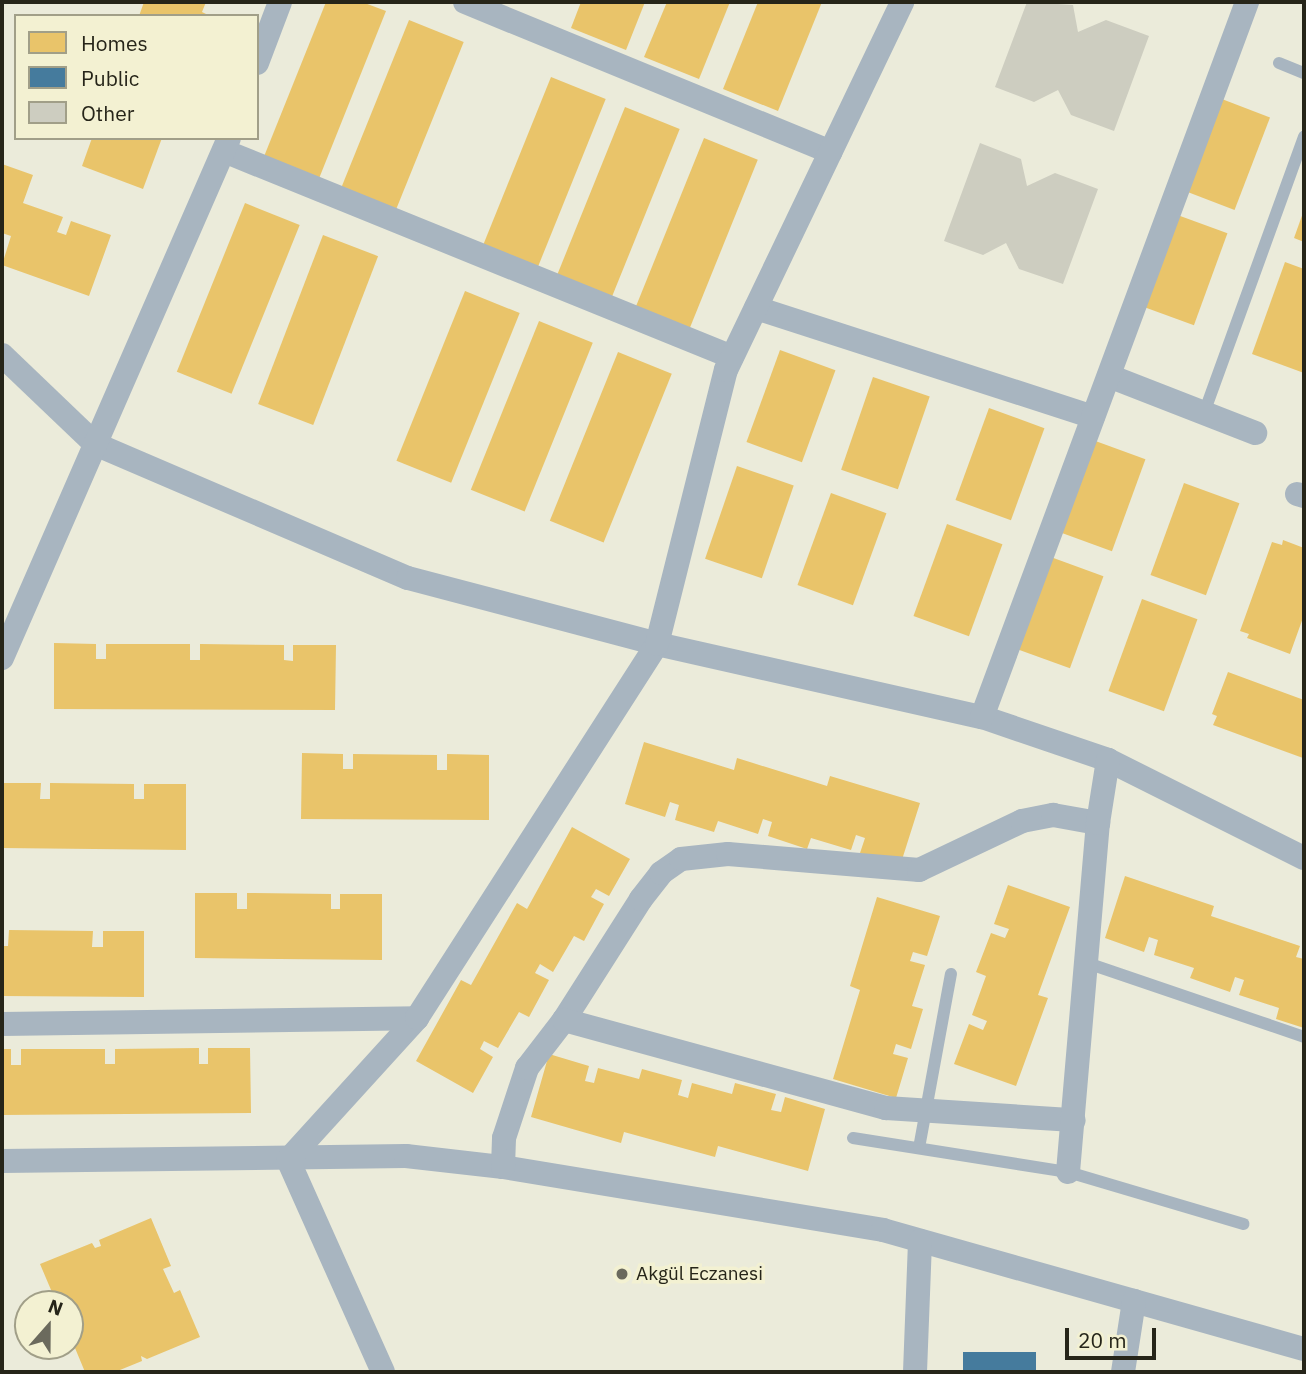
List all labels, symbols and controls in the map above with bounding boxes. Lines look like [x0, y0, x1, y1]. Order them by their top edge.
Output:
legend [14, 14, 259, 140]
text: Homes [81, 29, 148, 57]
text: Public [81, 64, 139, 92]
text: Other [81, 99, 134, 127]
place label: Akgül Eczanesi [636, 1263, 763, 1285]
marker: Akgül Eczanesi [614, 1266, 630, 1282]
north arrow [14, 1290, 84, 1360]
text: N [45, 1294, 67, 1321]
scale bar [1068, 1314, 1159, 1358]
text: 20 m [1078, 1326, 1127, 1354]

